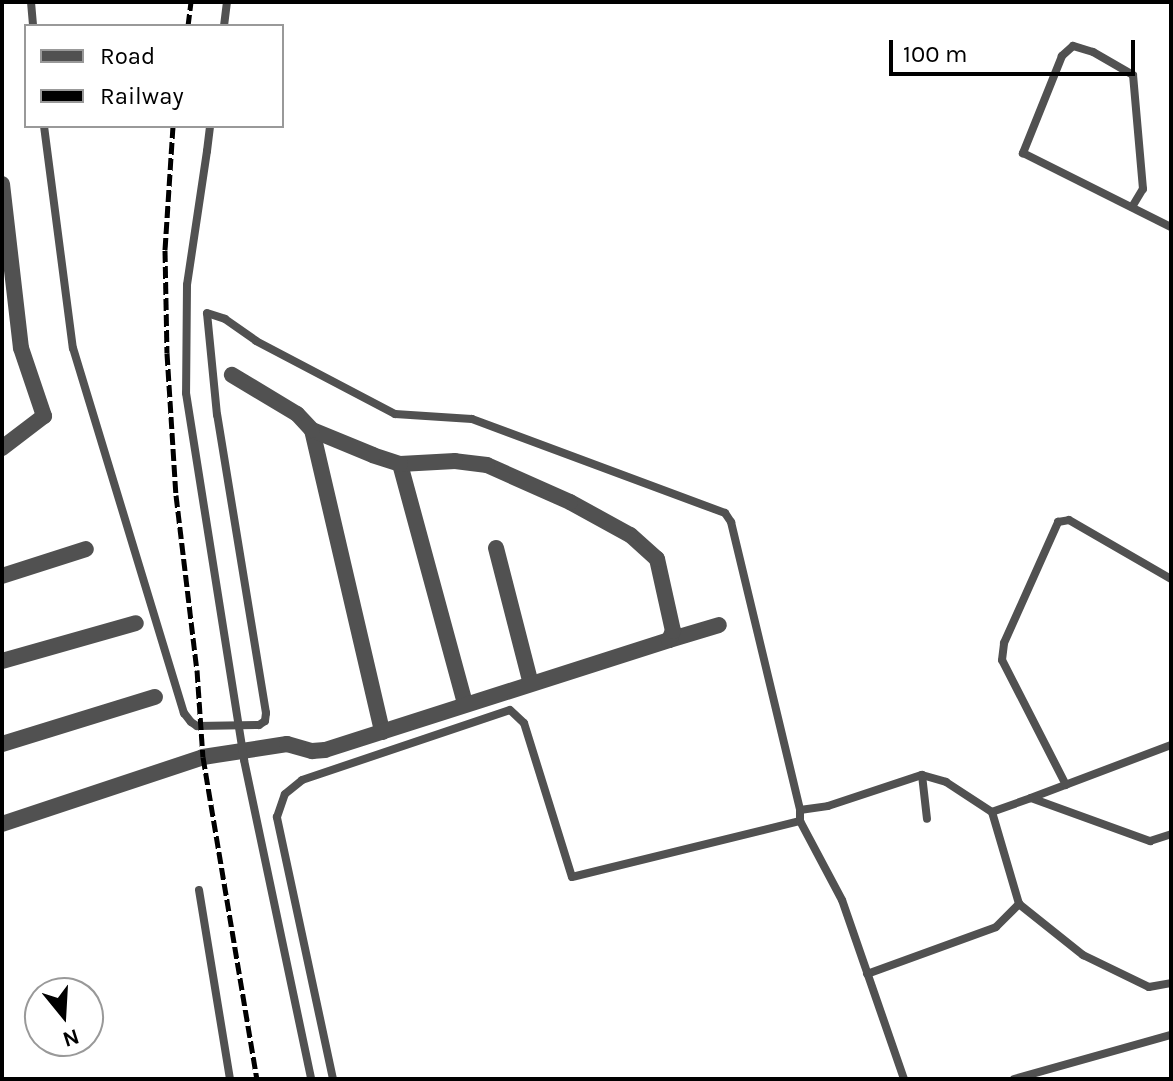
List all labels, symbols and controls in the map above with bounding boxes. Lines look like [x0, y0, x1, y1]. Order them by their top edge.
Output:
legend [24, 24, 284, 128]
scale bar [893, 24, 1139, 74]
text: 100 m [903, 40, 968, 68]
text: Road [100, 42, 155, 70]
text: Railway [100, 82, 184, 110]
north arrow [24, 977, 104, 1057]
text: N [59, 1023, 82, 1053]

